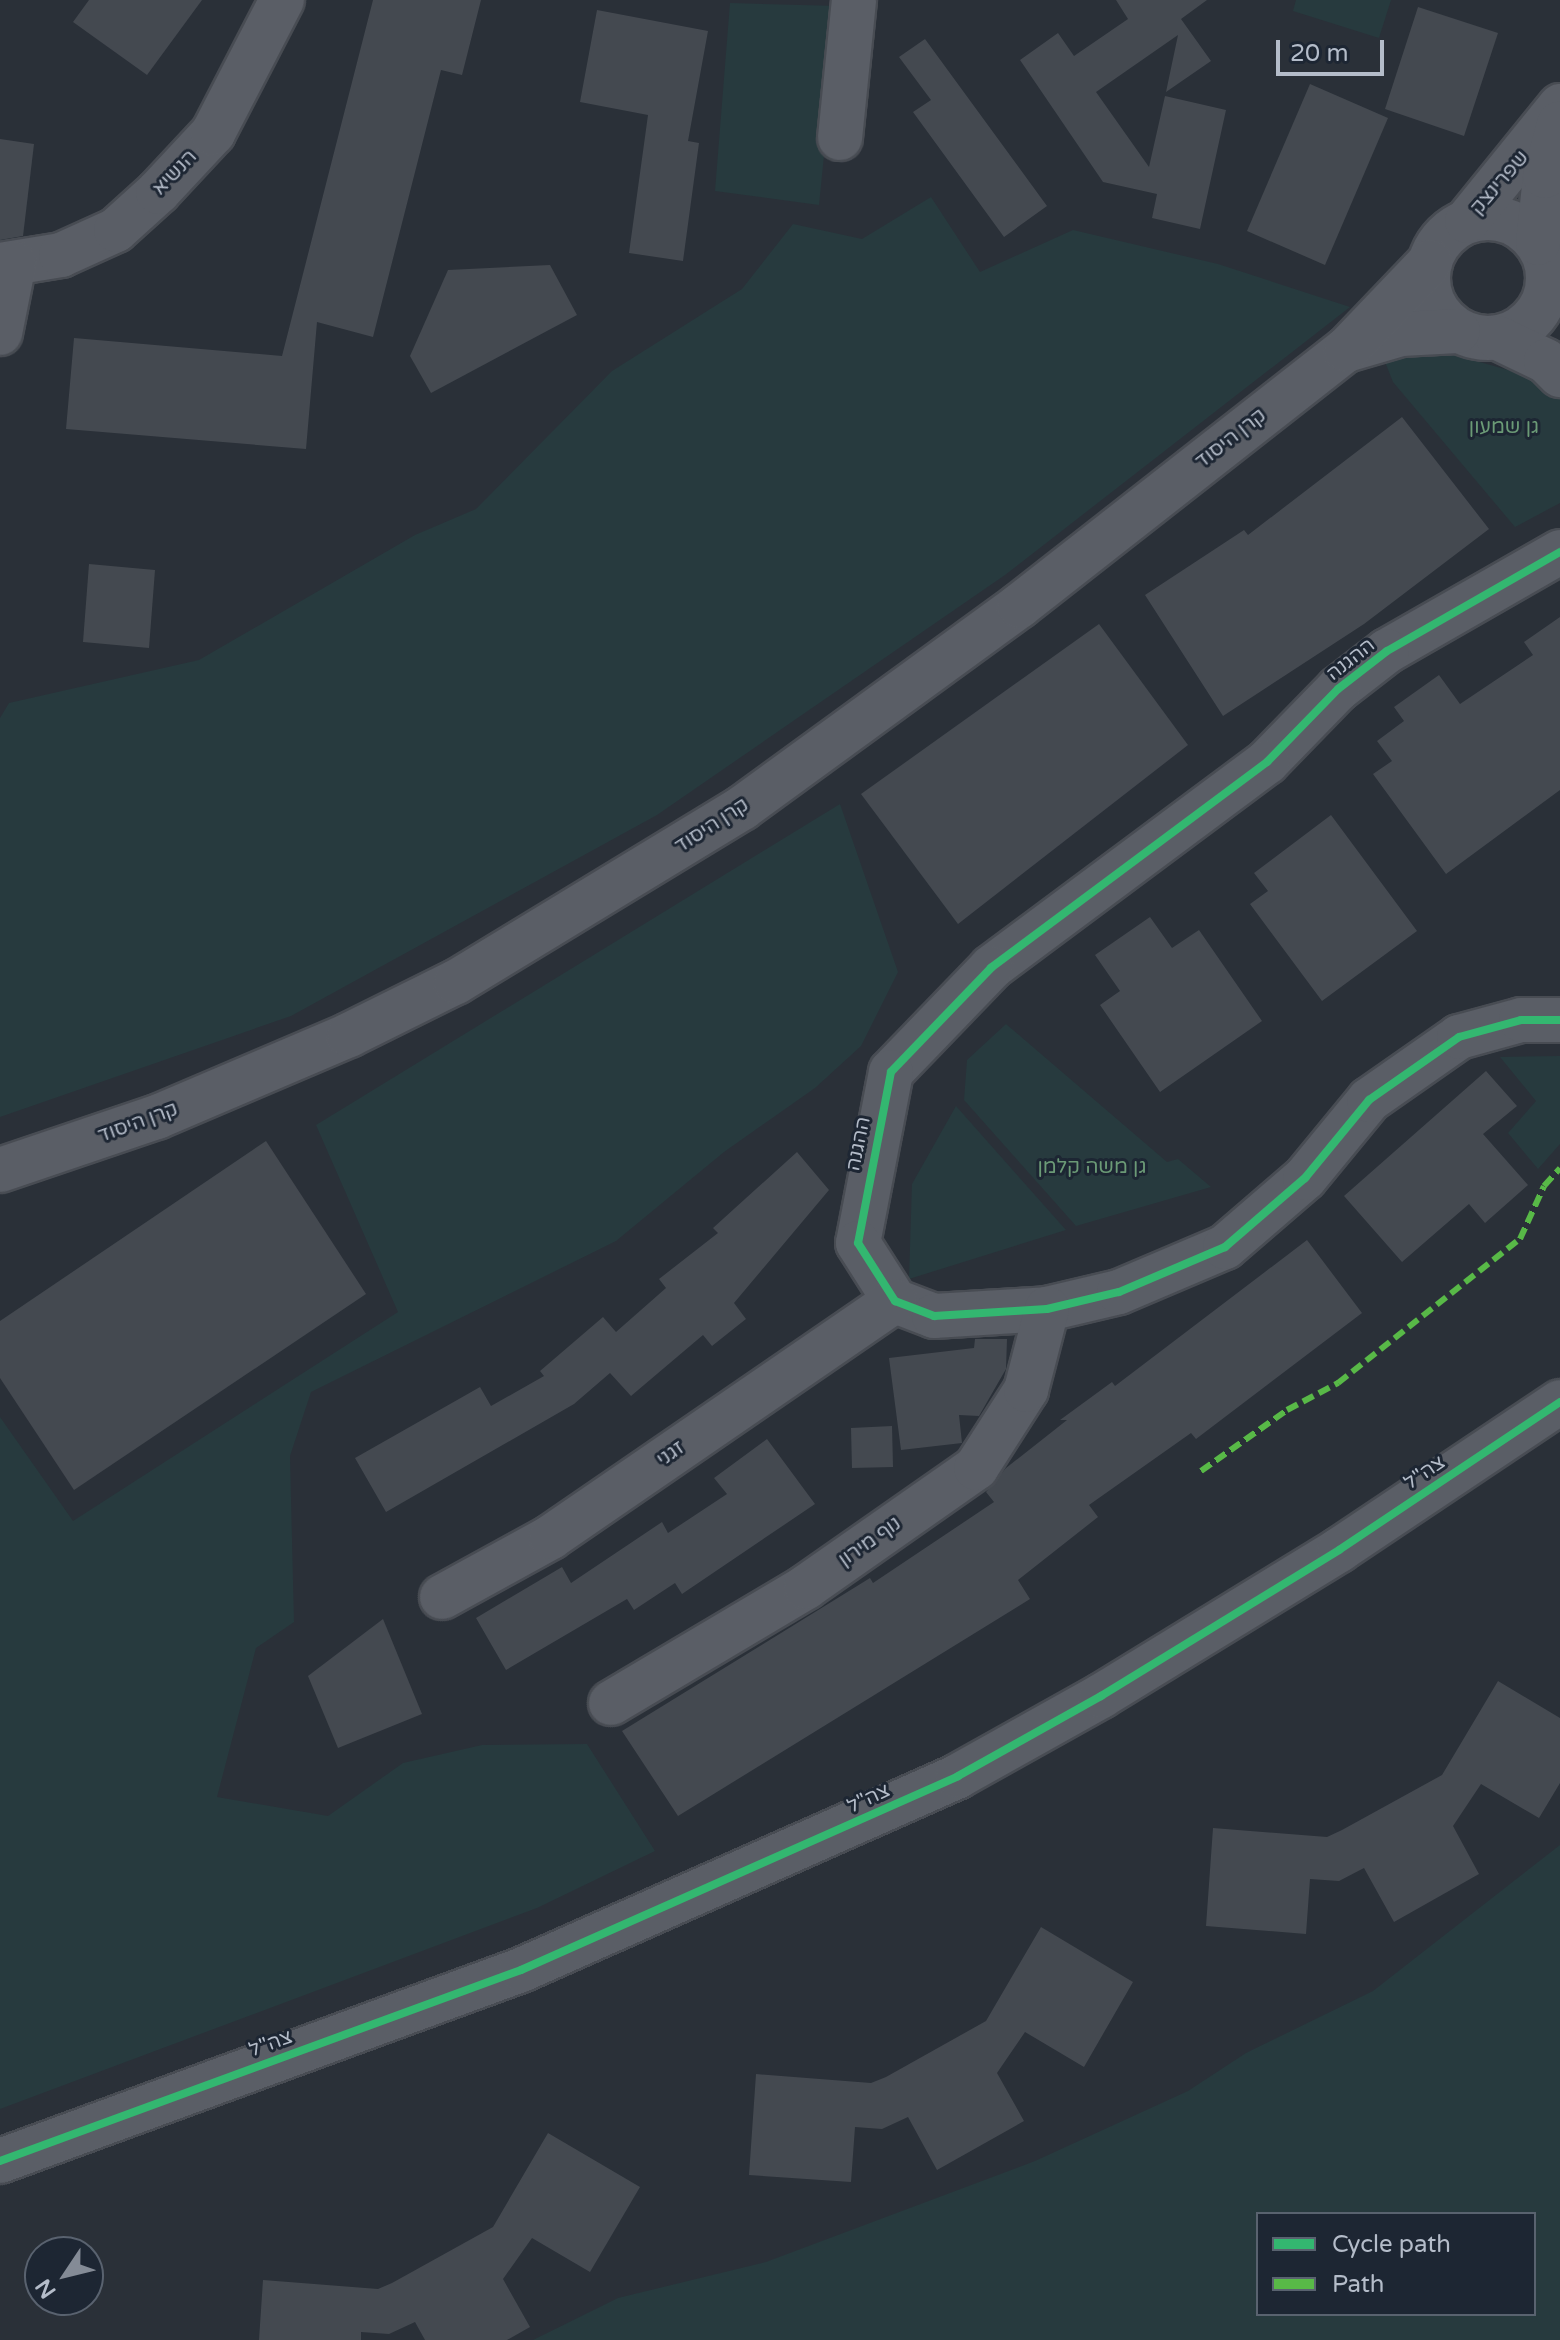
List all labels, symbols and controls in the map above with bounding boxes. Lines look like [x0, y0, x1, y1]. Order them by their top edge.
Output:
scale bar [1280, 24, 1388, 74]
text: 20 m [1290, 39, 1348, 68]
street label: הנשיא [148, 145, 202, 201]
street label: שפרינצק [1466, 146, 1534, 220]
street label: קרן היסוד [1191, 404, 1271, 474]
park label: גן שמעון [1469, 415, 1539, 439]
street label: ההגנה [1322, 634, 1380, 686]
street label: קרן היסוד [671, 793, 753, 859]
street label: קרן היסוד [95, 1097, 181, 1149]
street label: ההגנה [842, 1115, 876, 1173]
park label: גן משה קלמן [1037, 1155, 1147, 1179]
street label: זגני [652, 1436, 690, 1472]
street label: צה"ל [1400, 1451, 1450, 1495]
street label: נוף מירון [834, 1512, 906, 1572]
street label: צה"ל [844, 1779, 894, 1819]
street label: צה"ל [246, 2025, 296, 2063]
legend [1256, 2212, 1536, 2316]
text: Cycle path [1332, 2230, 1451, 2259]
north arrow [24, 2236, 104, 2316]
text: Path [1332, 2270, 1385, 2299]
text: N [30, 2274, 62, 2303]

